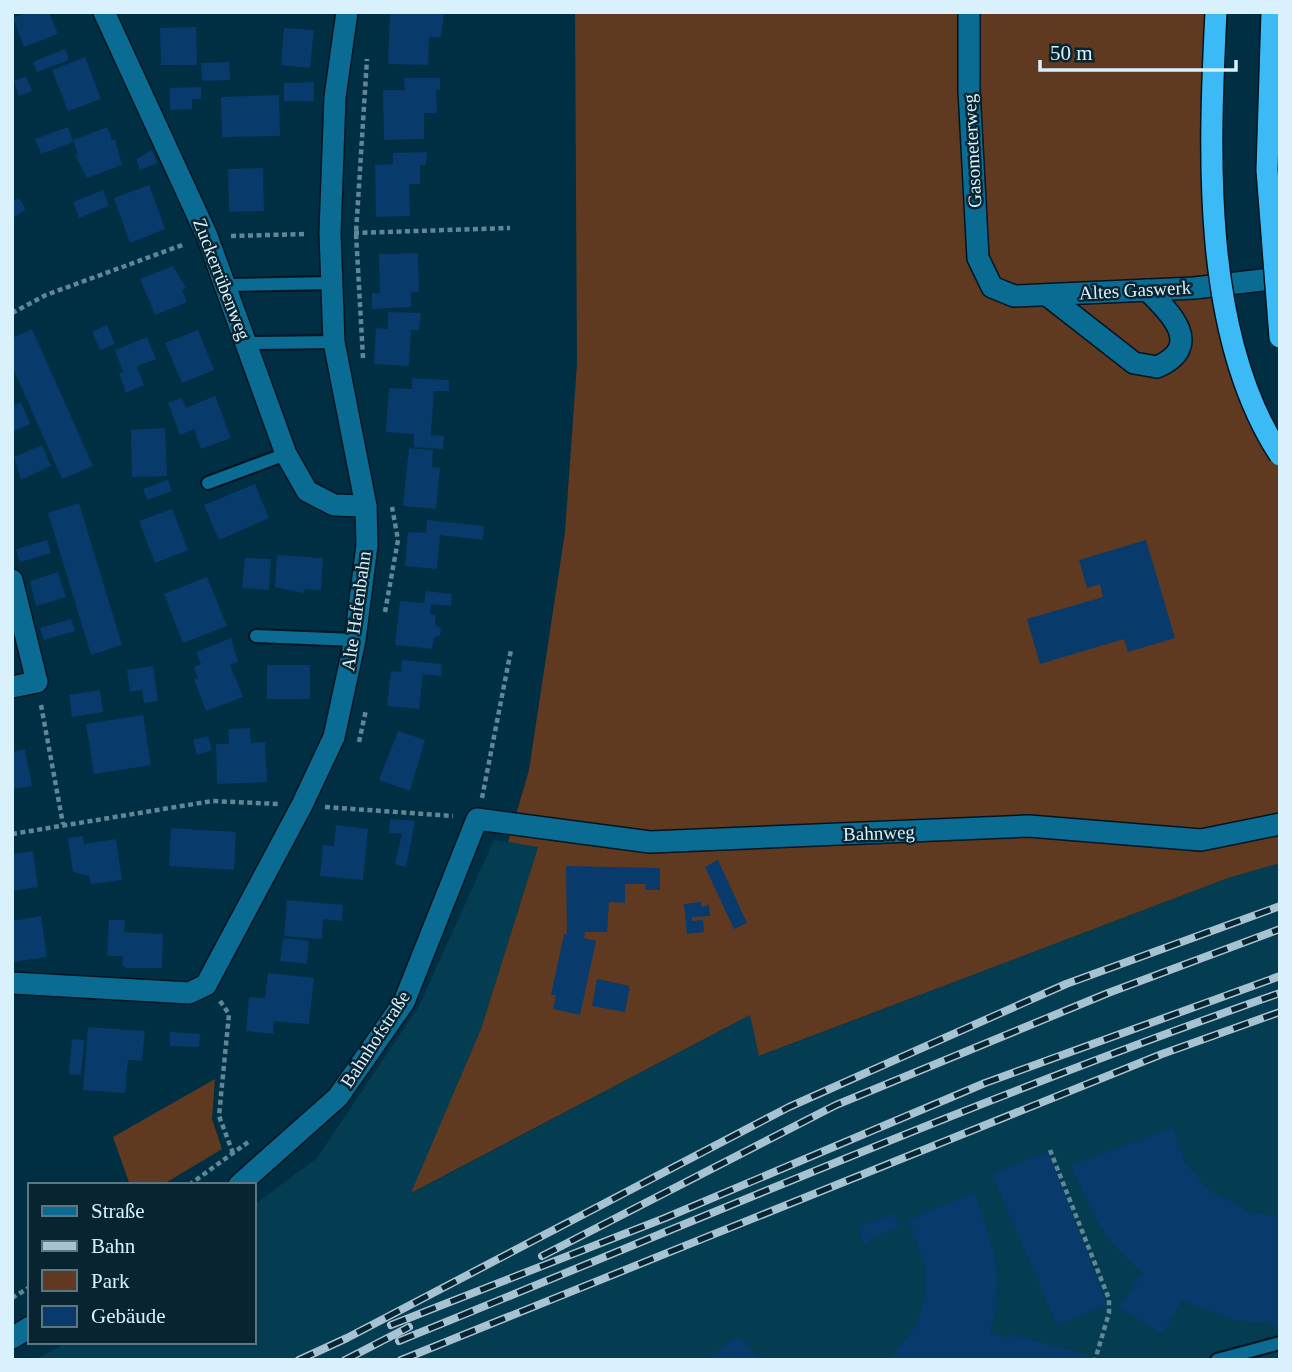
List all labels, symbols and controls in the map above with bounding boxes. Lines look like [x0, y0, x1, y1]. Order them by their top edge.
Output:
scale bar [1040, 28, 1236, 72]
text: 50 m [1050, 41, 1093, 65]
street label: Gasometerweg [959, 93, 985, 208]
street label: Zuckerrübenweg [189, 215, 255, 343]
street label: Altes Gaswerk [1078, 277, 1192, 303]
street label: Alte Hafenbahn [337, 549, 375, 672]
street label: Bahnweg [843, 821, 916, 845]
street label: Bahnhofstraße [336, 987, 414, 1091]
legend [28, 1183, 256, 1344]
text: Straße [91, 1199, 145, 1223]
text: Bahn [91, 1234, 136, 1258]
text: Park [91, 1269, 130, 1293]
text: Gebäude [91, 1304, 166, 1328]

